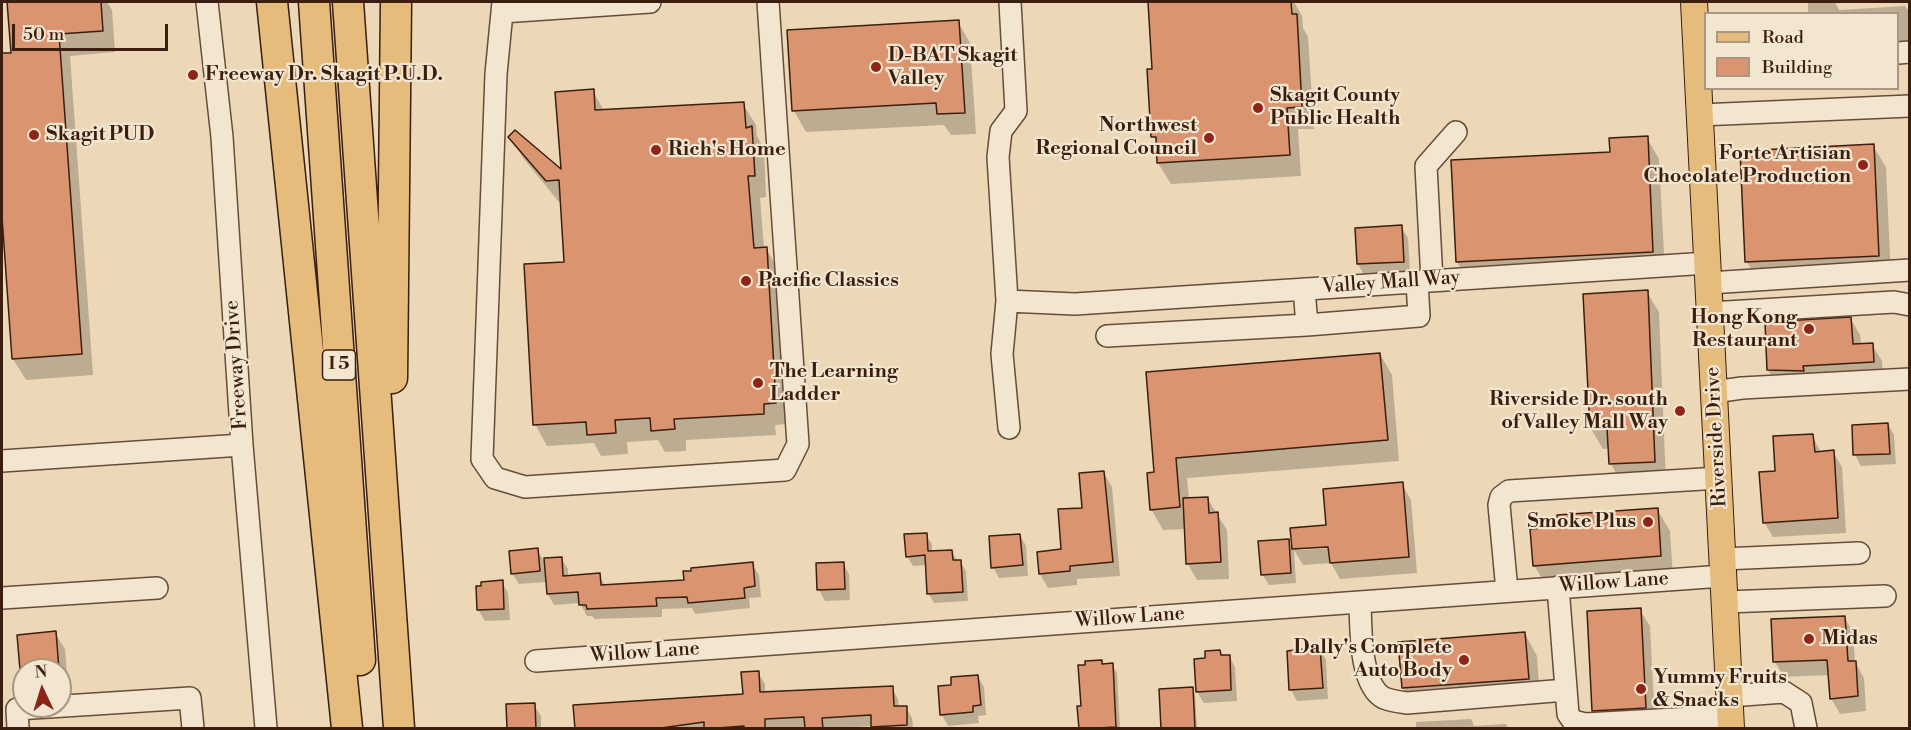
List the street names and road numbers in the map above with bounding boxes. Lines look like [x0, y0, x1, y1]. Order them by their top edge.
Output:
street label: Valley Mall Way [1321, 266, 1461, 300]
street label: Freeway Drive [220, 299, 254, 431]
road number: I 5 [322, 350, 356, 380]
street label: Riverside Drive [1701, 366, 1733, 508]
street label: Willow Lane [1558, 567, 1670, 599]
street label: Willow Lane [1074, 602, 1186, 634]
street label: Willow Lane [589, 637, 701, 669]

